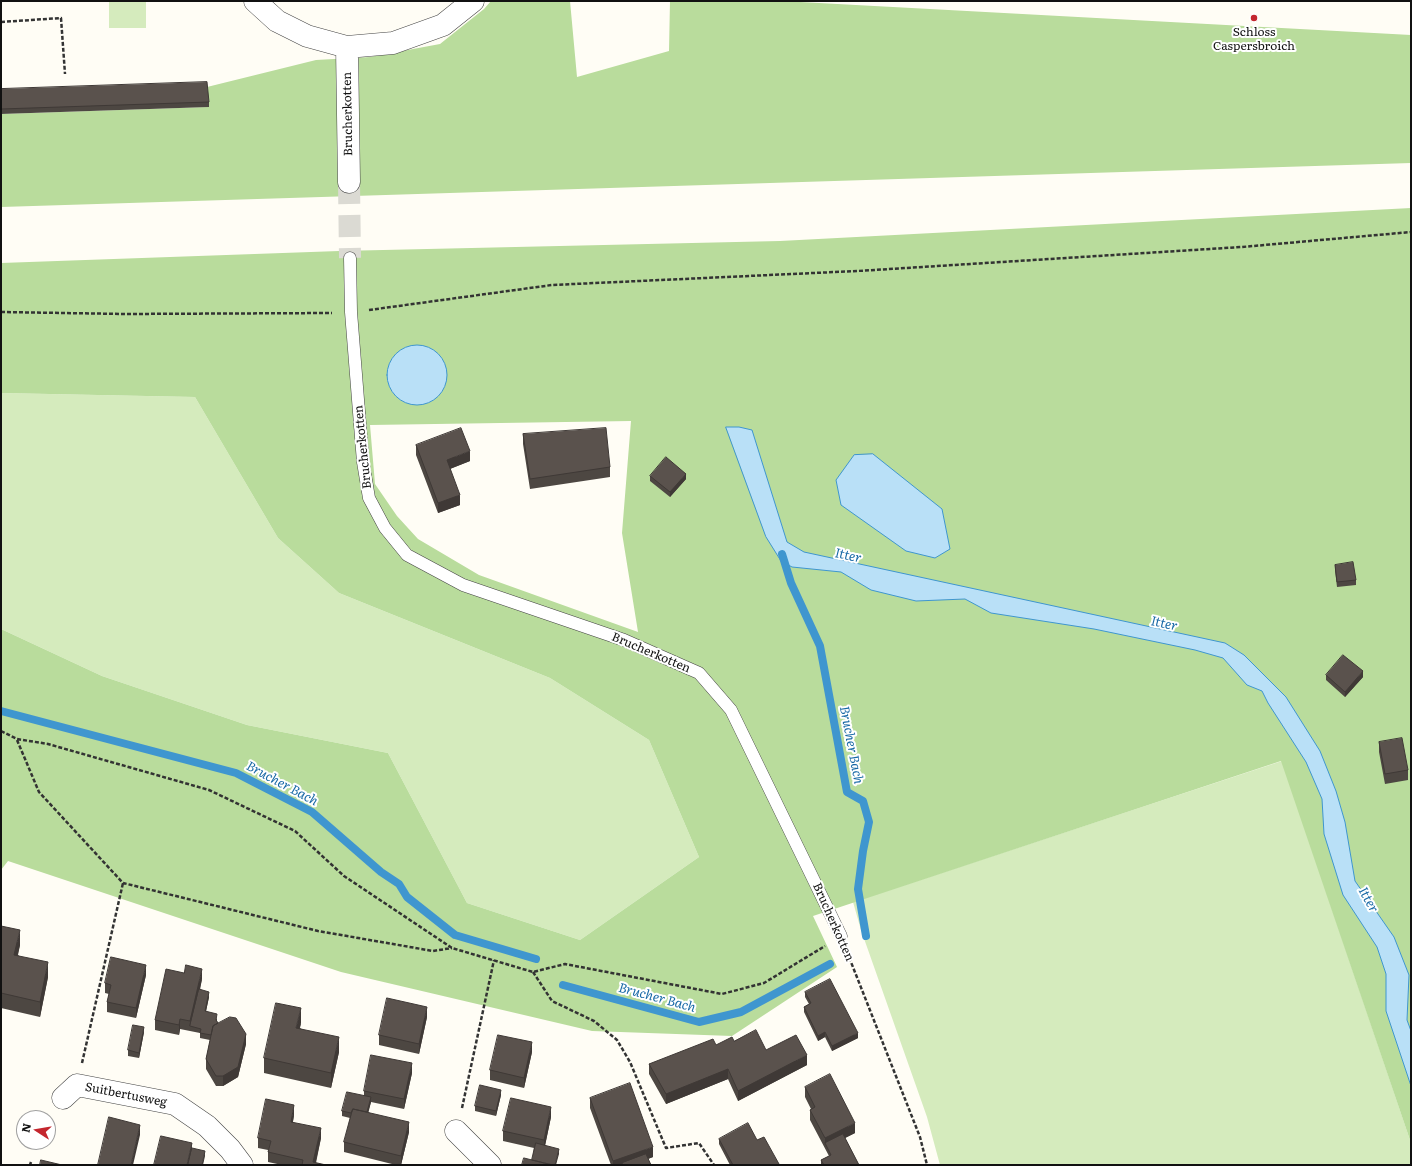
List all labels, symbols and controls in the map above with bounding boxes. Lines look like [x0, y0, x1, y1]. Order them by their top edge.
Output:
marker: Schloss Caspersbroich [1249, 13, 1259, 23]
place label: Schloss Caspersbroich [1213, 25, 1295, 53]
street label: Brucherkotten [340, 72, 356, 156]
street label: Brucherkotten [351, 404, 375, 490]
water label: Itter [833, 546, 863, 566]
water label: Itter [1149, 614, 1179, 634]
street label: Brucherkotten [609, 630, 693, 676]
water label: Brucher Bach [836, 705, 866, 785]
water label: Brucher Bach [243, 759, 321, 809]
street label: Brucherkotten [809, 881, 857, 963]
water label: Itter [1355, 885, 1381, 915]
water label: Brucher Bach [617, 980, 697, 1016]
street label: Suitbertusweg [84, 1080, 168, 1110]
north arrow [16, 1110, 56, 1150]
text: N [16, 1122, 34, 1134]

